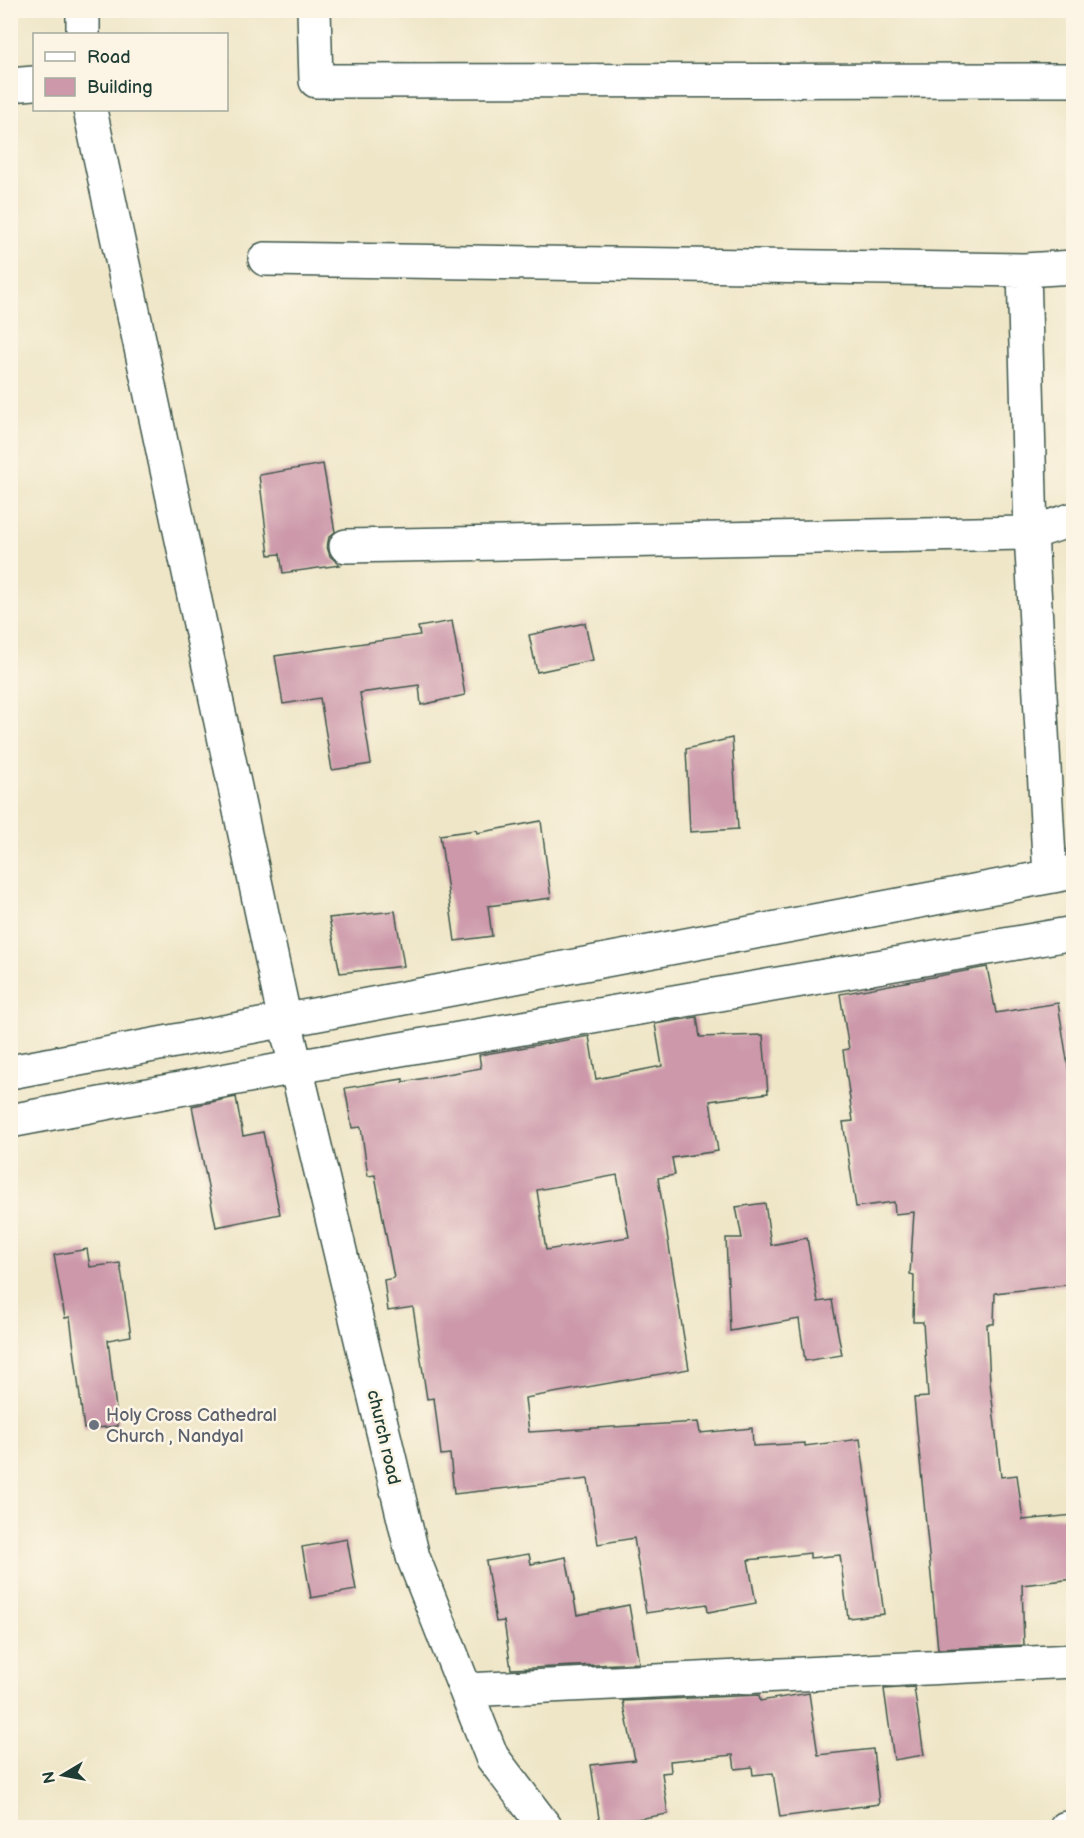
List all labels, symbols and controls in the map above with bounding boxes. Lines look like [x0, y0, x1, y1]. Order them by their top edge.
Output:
legend [33, 33, 228, 111]
text: Road [87, 47, 131, 68]
text: Building [87, 77, 153, 98]
street label: church road [362, 1388, 405, 1487]
place label: Holy Cross Cathedral Church , Nandyal [106, 1405, 277, 1447]
marker: Holy Cross Cathedral Church , Nandyal [87, 1418, 101, 1432]
north arrow [33, 1745, 93, 1805]
text: N [39, 1770, 60, 1785]

